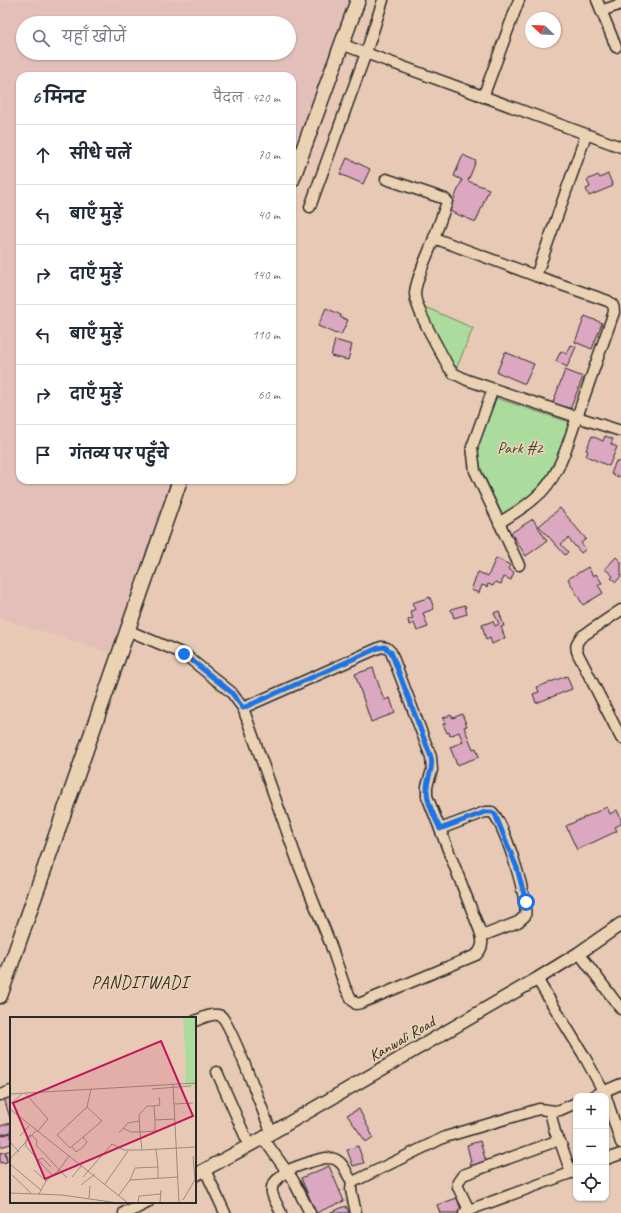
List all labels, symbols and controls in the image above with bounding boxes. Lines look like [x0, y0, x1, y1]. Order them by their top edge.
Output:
north arrow [525, 12, 561, 48]
search box [16, 16, 296, 60]
icon: search [30, 27, 52, 49]
text: यहाँ खोजें [62, 28, 126, 47]
text: 6 मिनट [32, 87, 85, 108]
text: पैदल · 420 m [213, 90, 280, 106]
icon: ahead [32, 144, 54, 166]
text: सीधे चलें [70, 145, 131, 164]
text: 70 m [258, 147, 280, 163]
icon: left [32, 204, 54, 226]
text: बाएँ मुड़ें [70, 205, 122, 224]
text: 40 m [258, 207, 280, 223]
icon: right [32, 264, 54, 286]
text: दाएँ मुड़ें [70, 265, 122, 284]
text: 140 m [252, 267, 280, 283]
icon: left [32, 324, 54, 346]
text: बाएँ मुड़ें [70, 325, 122, 344]
text: 110 m [252, 327, 280, 343]
icon: right [32, 384, 54, 406]
text: दाएँ मुड़ें [70, 385, 122, 404]
text: 60 m [258, 387, 280, 403]
park label: Park #2 [497, 438, 544, 458]
icon: arrive [32, 444, 54, 466]
text: गंतव्य पर पहुँचे [70, 445, 168, 464]
route end [175, 645, 193, 663]
route start [517, 893, 535, 911]
district label: PANDITWADI [91, 972, 192, 993]
street label: Kanwali Road [366, 1011, 441, 1066]
inset map [10, 1017, 196, 1203]
map controls [573, 1093, 609, 1201]
button: + [573, 1093, 609, 1129]
button: − [573, 1129, 609, 1165]
button: locate [573, 1165, 609, 1201]

